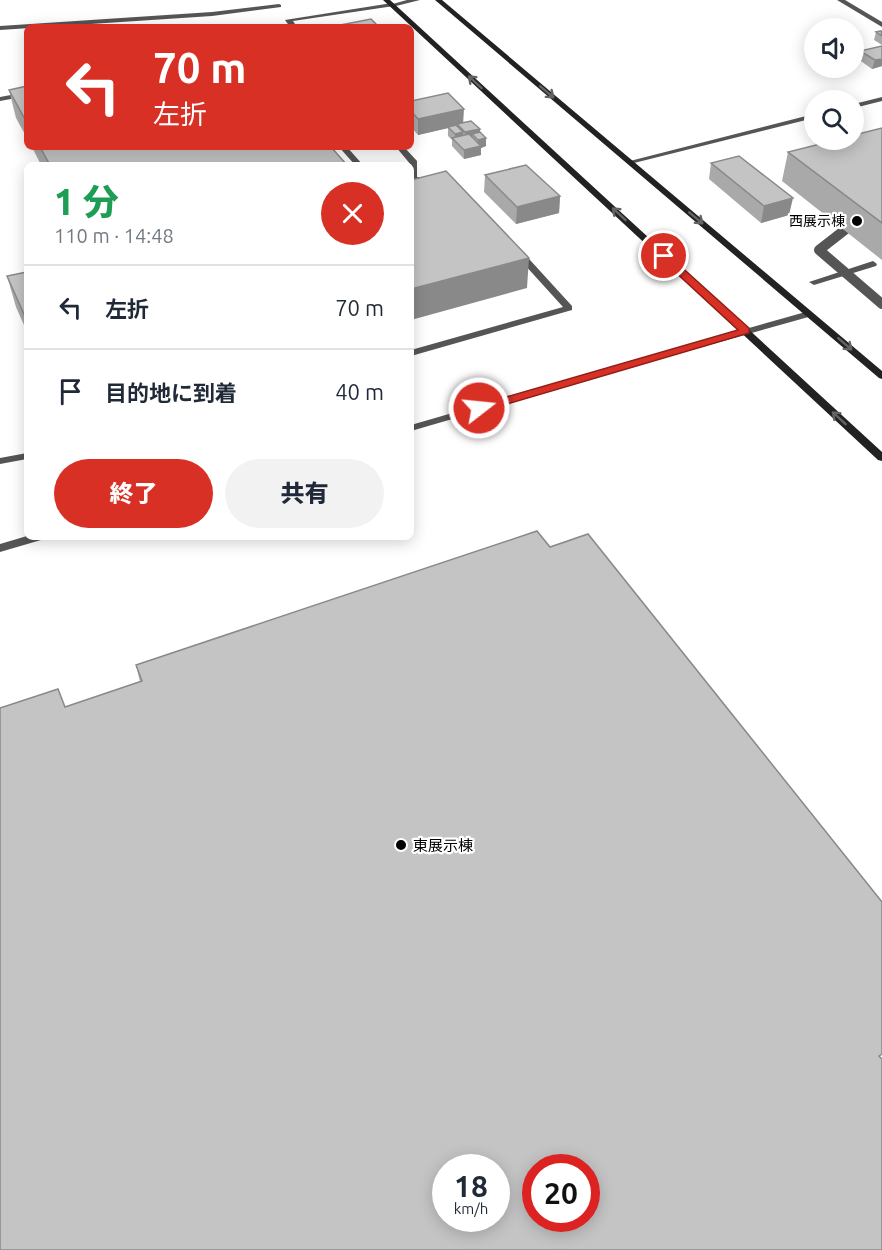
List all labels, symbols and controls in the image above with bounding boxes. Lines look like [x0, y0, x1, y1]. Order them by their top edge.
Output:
map controls [804, 18, 864, 150]
button: sound [804, 18, 864, 78]
text: 70 m [153, 44, 247, 91]
icon: left [54, 48, 132, 126]
one-way arrow [468, 75, 483, 89]
one-way arrow [539, 85, 554, 99]
button: search [804, 90, 864, 150]
text: 左折 [153, 99, 207, 129]
text: 1 分 [54, 181, 119, 222]
button: close [321, 182, 384, 245]
one-way arrow [611, 207, 626, 221]
one-way arrow [688, 211, 703, 225]
place label: 西展示棟 [789, 213, 845, 229]
marker: 西展示棟 [850, 214, 864, 228]
text: 110 m · 14:48 [54, 224, 174, 247]
pin [638, 230, 689, 281]
icon: arrive [647, 239, 680, 272]
icon: left [54, 291, 87, 324]
text: 70 m [335, 295, 384, 320]
text: 左折 [105, 296, 149, 321]
one-way arrow [837, 337, 852, 351]
icon: arrive [54, 375, 87, 408]
position arrow [447, 376, 511, 440]
text: 40 m [335, 379, 384, 404]
text: 目的地に到着 [105, 380, 237, 405]
one-way arrow [832, 411, 847, 425]
button: 終了 [54, 459, 213, 528]
button: 共有 [225, 459, 384, 528]
place label: 東展示棟 [413, 837, 473, 854]
marker: 東展示棟 [394, 838, 408, 852]
speed limit sign: 20 [522, 1154, 600, 1232]
text: 18 [454, 1169, 488, 1203]
text: km/h [454, 1200, 488, 1217]

